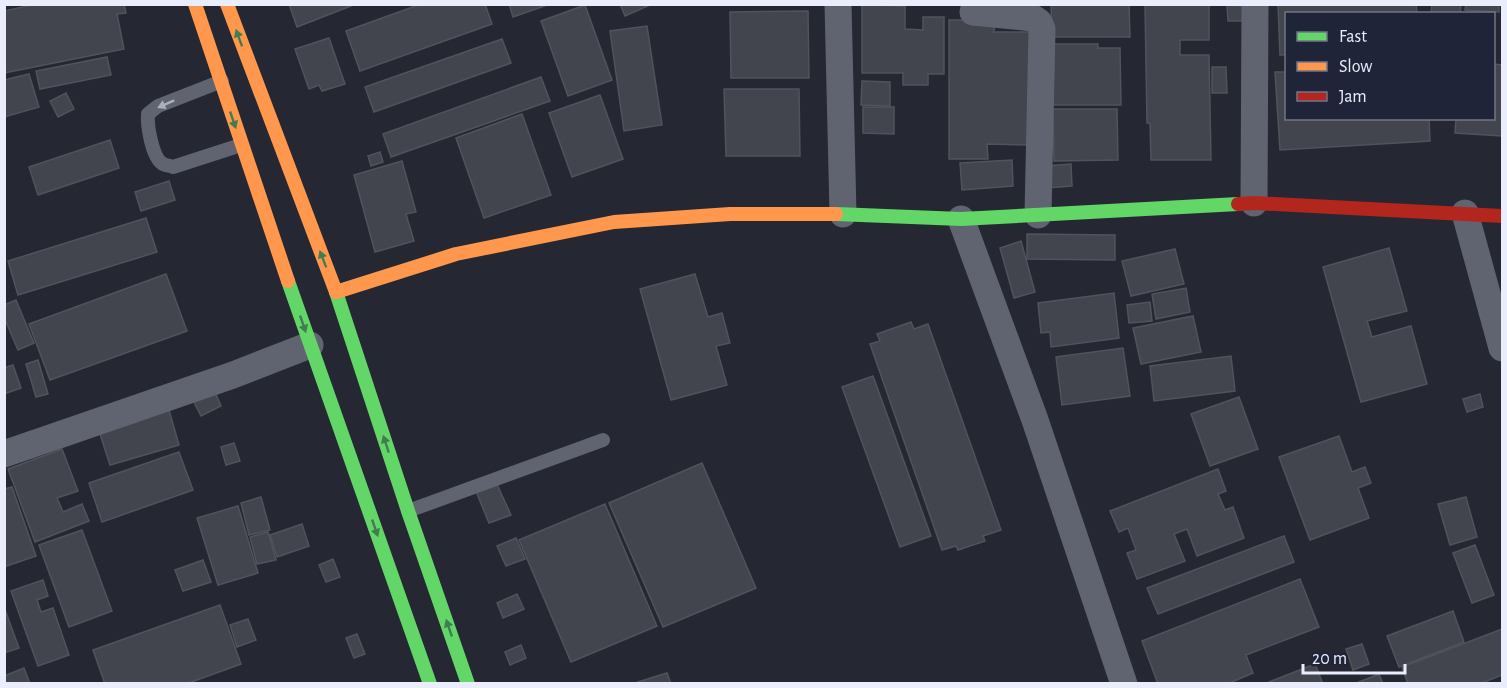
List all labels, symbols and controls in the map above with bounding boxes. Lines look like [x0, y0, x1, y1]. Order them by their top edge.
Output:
legend [1285, 12, 1495, 120]
text: Fast [1339, 28, 1367, 46]
one-way arrow [233, 29, 243, 47]
text: Slow [1339, 58, 1372, 76]
text: Jam [1339, 88, 1367, 106]
one-way arrow [157, 99, 174, 108]
one-way arrow [229, 111, 238, 129]
one-way arrow [318, 250, 327, 268]
one-way arrow [299, 315, 309, 333]
one-way arrow [380, 435, 390, 453]
one-way arrow [370, 519, 380, 537]
one-way arrow [443, 619, 453, 637]
scale bar [1303, 637, 1405, 675]
text: 20 m [1312, 650, 1347, 668]

